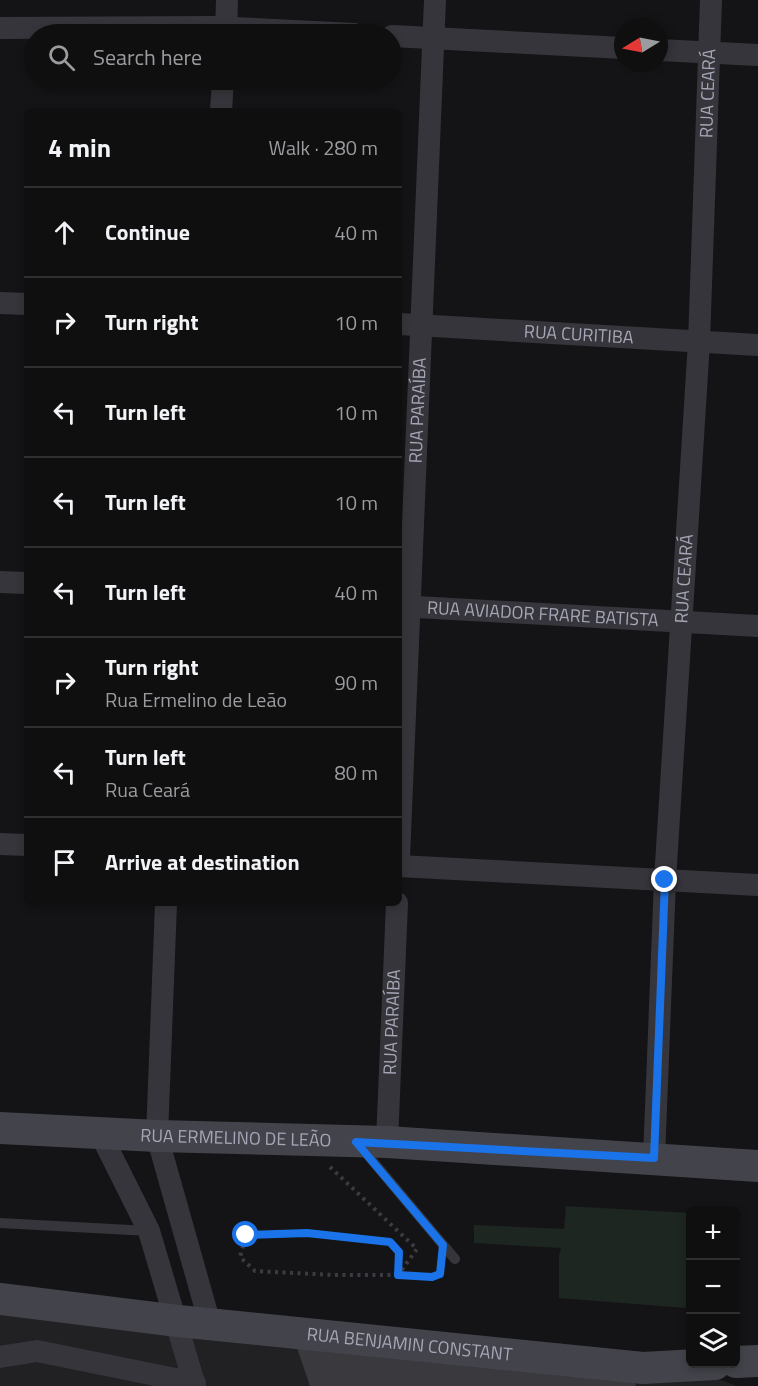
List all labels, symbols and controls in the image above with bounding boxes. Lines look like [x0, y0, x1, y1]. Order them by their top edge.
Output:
north arrow [614, 18, 668, 72]
search box [24, 24, 402, 90]
text: Search here [93, 40, 202, 74]
icon: search [45, 41, 78, 74]
street label: RUA CEARÁ [692, 48, 722, 139]
text: 4 min [48, 128, 111, 167]
text: Walk · 280 m [269, 132, 378, 163]
text: Continue [105, 215, 190, 249]
icon: ahead [48, 216, 81, 249]
text: 40 m [334, 217, 378, 248]
text: Turn right [105, 305, 199, 339]
icon: right [48, 306, 81, 339]
text: 10 m [334, 307, 378, 338]
street label: RUA CURITIBA [523, 317, 635, 351]
street label: RUA PARAÍBA [402, 357, 433, 464]
text: Turn left [105, 395, 186, 429]
icon: left [48, 396, 81, 429]
text: 10 m [334, 397, 378, 428]
text: Turn left [105, 485, 186, 519]
icon: left [48, 486, 81, 519]
text: 10 m [334, 487, 378, 518]
street label: RUA CEARÁ [667, 533, 700, 624]
text: Turn left [105, 575, 186, 609]
icon: left [48, 576, 81, 609]
text: 40 m [334, 577, 378, 608]
street label: RUA AVIADOR FRARE BATISTA [426, 594, 660, 633]
text: Turn right [105, 650, 199, 684]
icon: right [48, 666, 81, 699]
text: 90 m [334, 667, 378, 698]
text: Rua Ermelino de Leão [105, 684, 287, 715]
text: Turn left [105, 740, 186, 774]
icon: left [48, 756, 81, 789]
text: 80 m [334, 757, 378, 788]
text: Rua Ceará [105, 774, 190, 805]
text: Arrive at destination [105, 845, 300, 879]
icon: arrive [48, 846, 81, 879]
route end [651, 866, 677, 892]
street label: RUA PARAÍBA [376, 968, 407, 1076]
street label: RUA ERMELINO DE LEÃO [140, 1121, 332, 1154]
map controls [686, 1206, 740, 1368]
button: + [686, 1206, 740, 1260]
route start [232, 1221, 258, 1247]
button: − [686, 1260, 740, 1314]
button: layers [686, 1314, 740, 1368]
street label: RUA BENJAMIN CONSTANT [305, 1320, 514, 1368]

